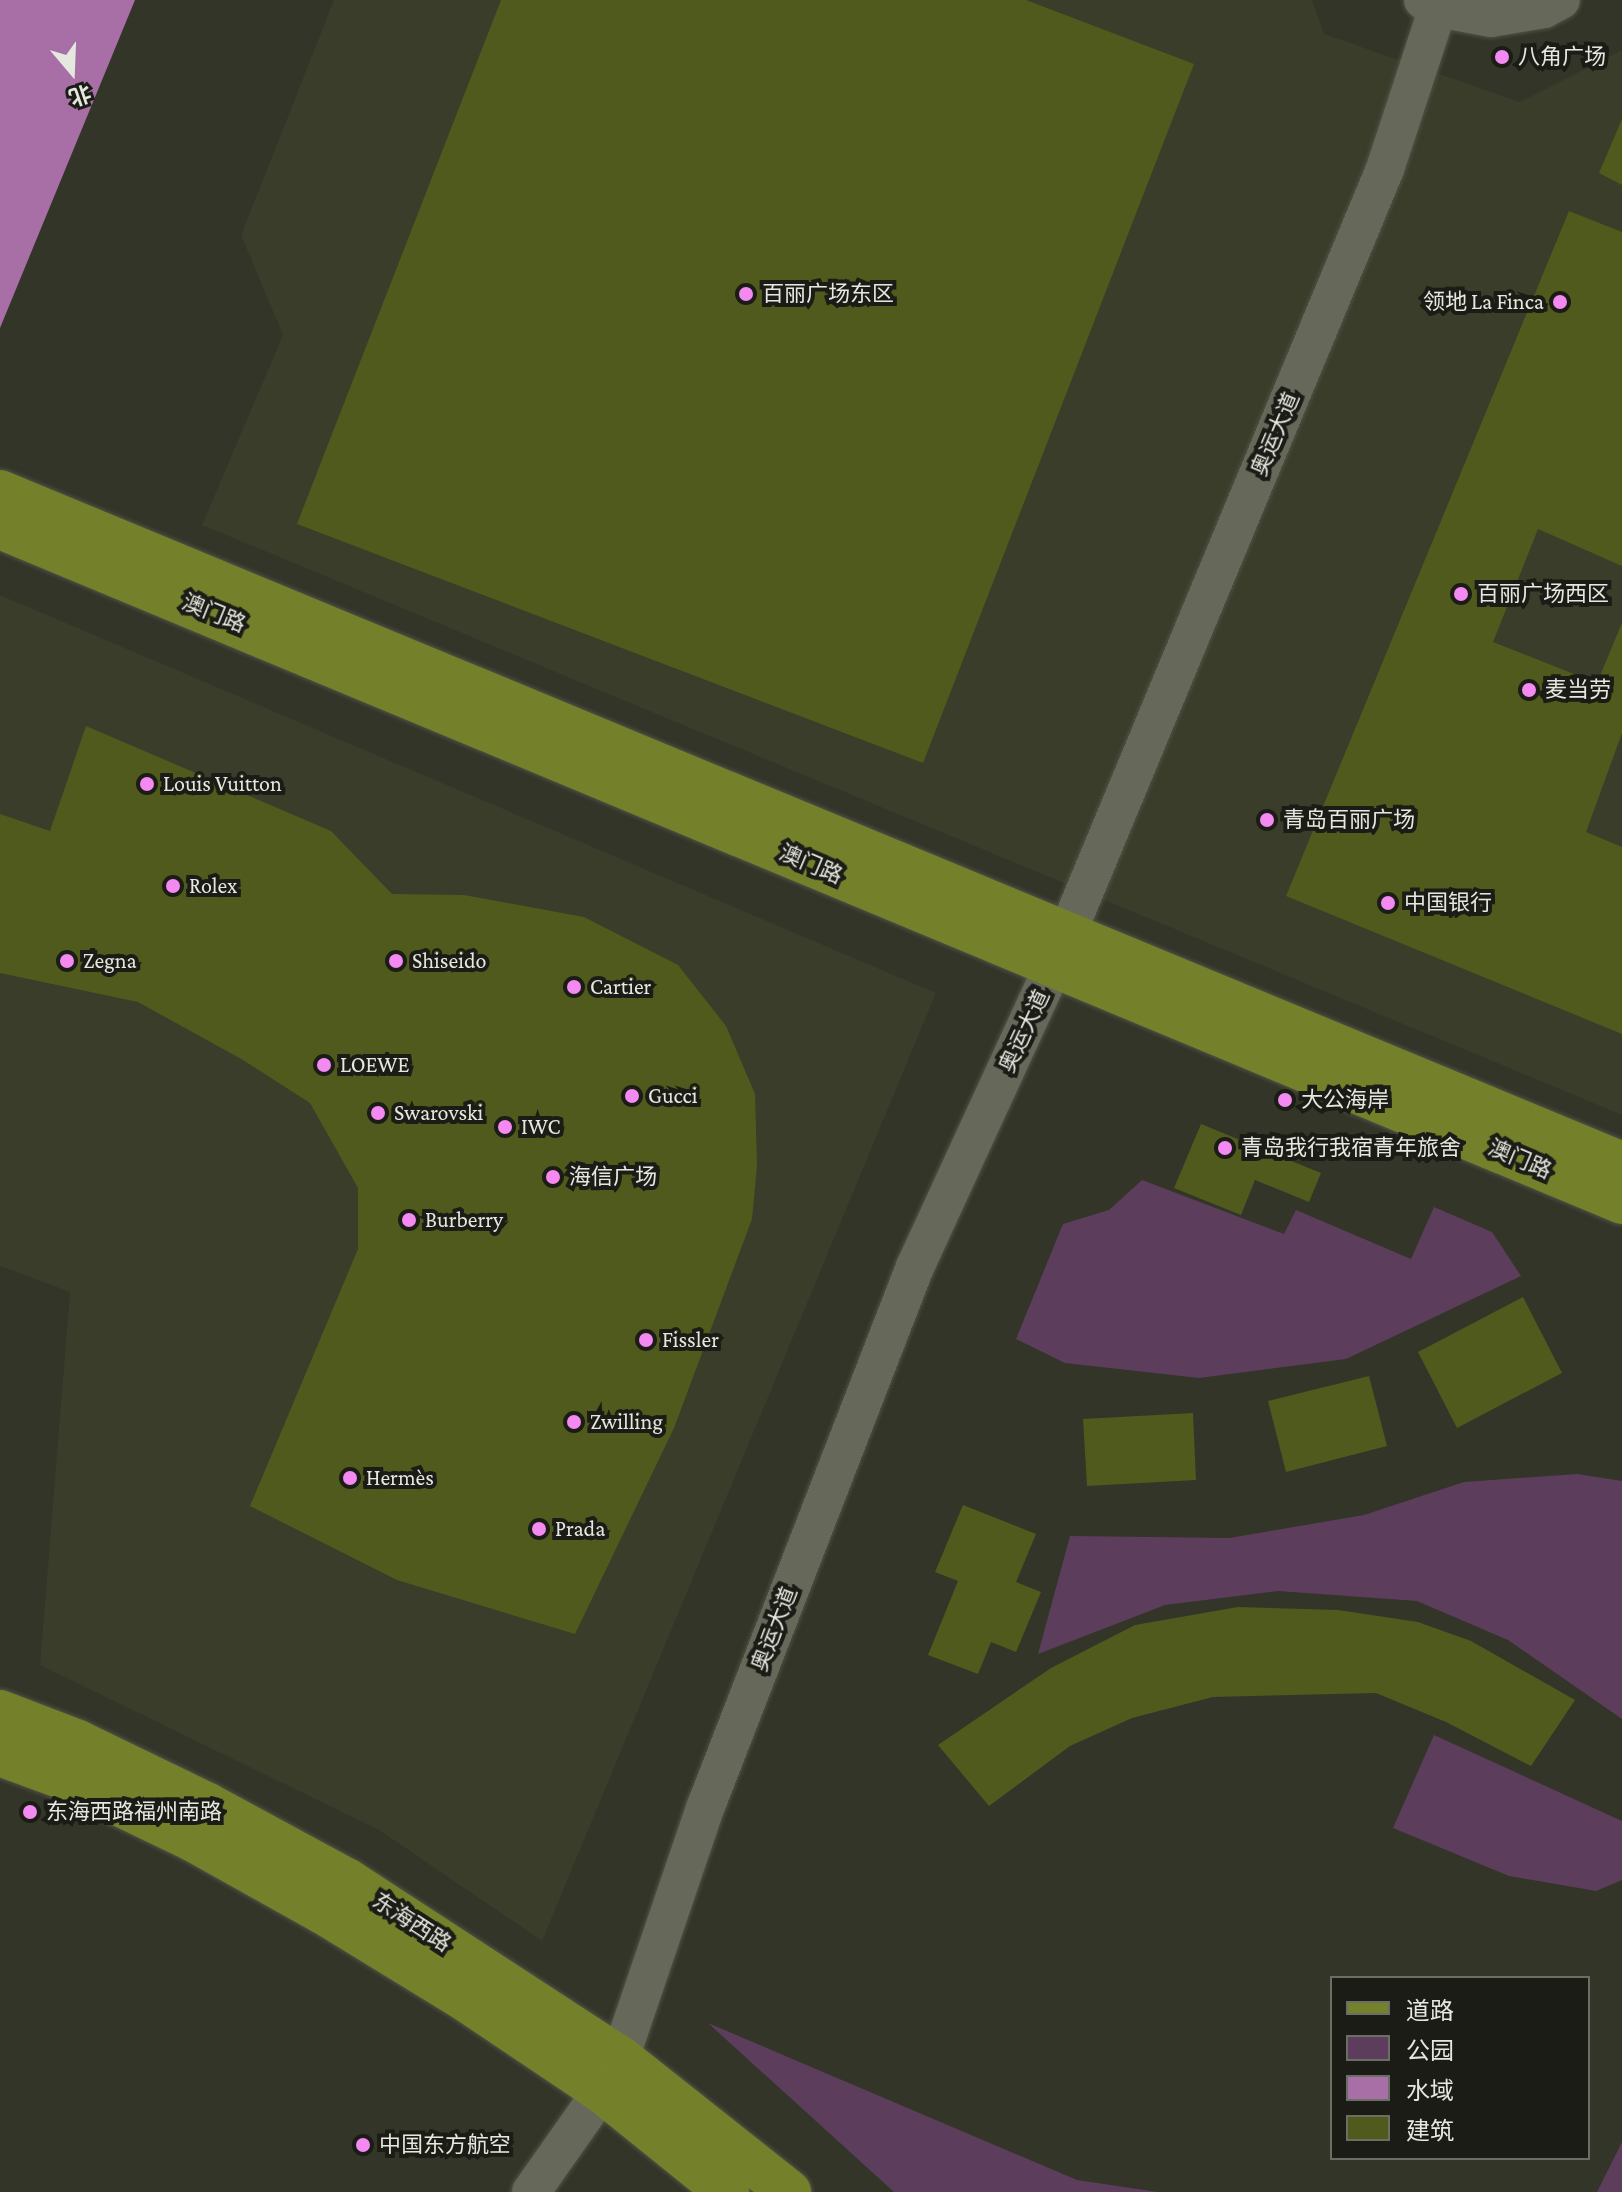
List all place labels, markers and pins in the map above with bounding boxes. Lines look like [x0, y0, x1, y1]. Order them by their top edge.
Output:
place label: 八角广场 [1518, 44, 1606, 70]
marker: 八角广场 [1493, 48, 1511, 66]
place label: 百丽广场东区 [762, 281, 894, 307]
marker: 百丽广场东区 [737, 285, 755, 303]
place label: 领地 La Finca [1423, 289, 1544, 315]
marker: 领地 La Finca [1551, 293, 1569, 311]
place label: 百丽广场西区 [1477, 581, 1609, 607]
marker: 百丽广场西区 [1452, 585, 1470, 603]
place label: 麦当劳 [1545, 677, 1611, 703]
marker: 麦当劳 [1520, 681, 1538, 699]
place label: Louis Vuitton [163, 771, 282, 797]
marker: Louis Vuitton [138, 775, 156, 793]
place label: 青岛百丽广场 [1283, 807, 1415, 833]
marker: 青岛百丽广场 [1258, 811, 1276, 829]
place label: Rolex [189, 873, 237, 899]
marker: Rolex [164, 877, 182, 895]
place label: 中国银行 [1404, 890, 1492, 916]
marker: 中国银行 [1379, 894, 1397, 912]
place label: Zegna [83, 948, 137, 974]
place label: Shiseido [412, 948, 486, 974]
marker: Zegna [58, 952, 76, 970]
marker: Shiseido [387, 952, 405, 970]
place label: Cartier [590, 974, 651, 1000]
marker: Cartier [565, 978, 583, 996]
place label: LOEWE [340, 1052, 409, 1078]
marker: LOEWE [315, 1056, 333, 1074]
place label: Gucci [648, 1083, 698, 1109]
marker: Gucci [623, 1087, 641, 1105]
place label: 大公海岸 [1301, 1087, 1389, 1113]
marker: 大公海岸 [1276, 1091, 1294, 1109]
place label: Swarovski [394, 1100, 483, 1126]
marker: Swarovski [369, 1104, 387, 1122]
place label: IWC [521, 1114, 561, 1140]
marker: IWC [496, 1118, 514, 1136]
place label: 青岛我行我宿青年旅舍 [1241, 1135, 1461, 1161]
marker: 青岛我行我宿青年旅舍 [1216, 1139, 1234, 1157]
place label: 海信广场 [569, 1164, 657, 1190]
marker: 海信广场 [544, 1168, 562, 1186]
place label: Burberry [425, 1207, 503, 1233]
marker: Burberry [400, 1211, 418, 1229]
place label: Fissler [662, 1327, 719, 1353]
marker: Fissler [637, 1331, 655, 1349]
place label: Zwilling [590, 1409, 663, 1435]
marker: Zwilling [565, 1413, 583, 1431]
place label: Hermès [366, 1465, 434, 1491]
marker: Hermès [341, 1469, 359, 1487]
place label: Prada [555, 1516, 605, 1542]
marker: Prada [530, 1520, 548, 1538]
place label: 东海西路福州南路 [46, 1799, 222, 1825]
marker: 东海西路福州南路 [21, 1803, 39, 1821]
place label: 中国东方航空 [379, 2132, 511, 2158]
marker: 中国东方航空 [354, 2136, 372, 2154]

